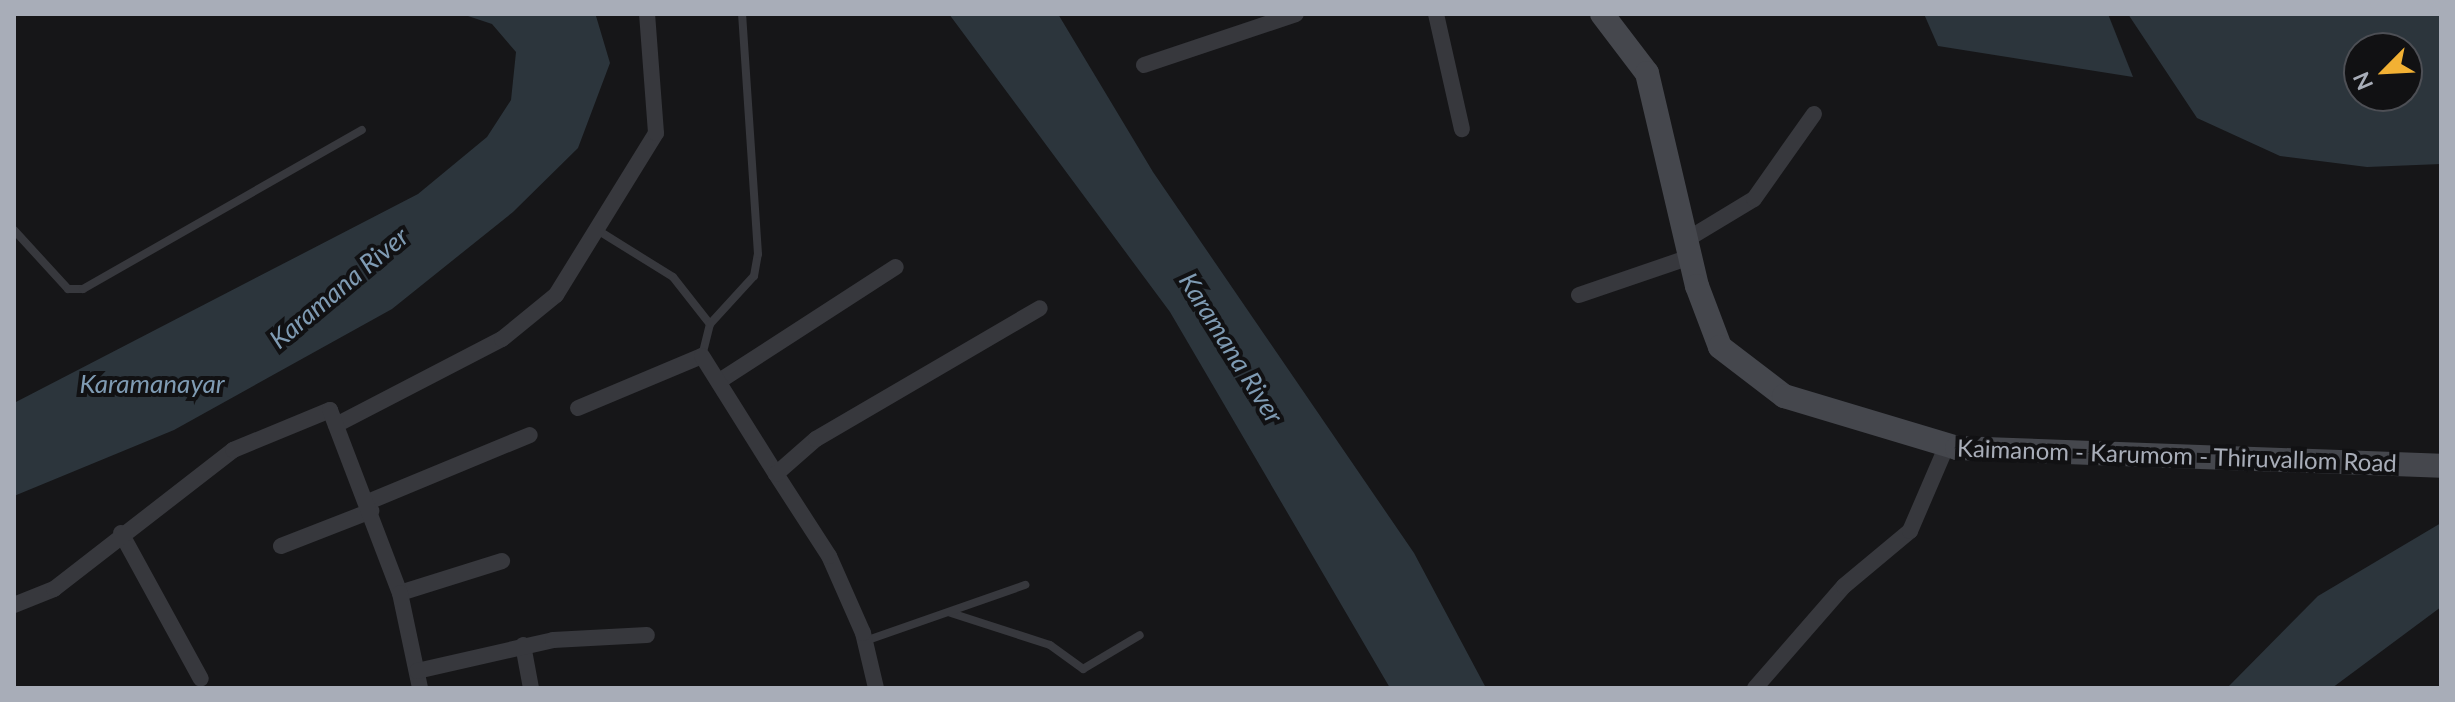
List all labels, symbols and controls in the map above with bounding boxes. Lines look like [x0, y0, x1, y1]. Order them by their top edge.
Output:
north arrow [2343, 32, 2423, 112]
text: N [2347, 68, 2378, 94]
water label: Karamana River [263, 221, 415, 355]
water label: Karamana River [1172, 267, 1290, 429]
water label: Karamanayar [79, 368, 225, 400]
street label: Kaimanom - Karumom - Thiruvallom Road [1956, 433, 2398, 477]

